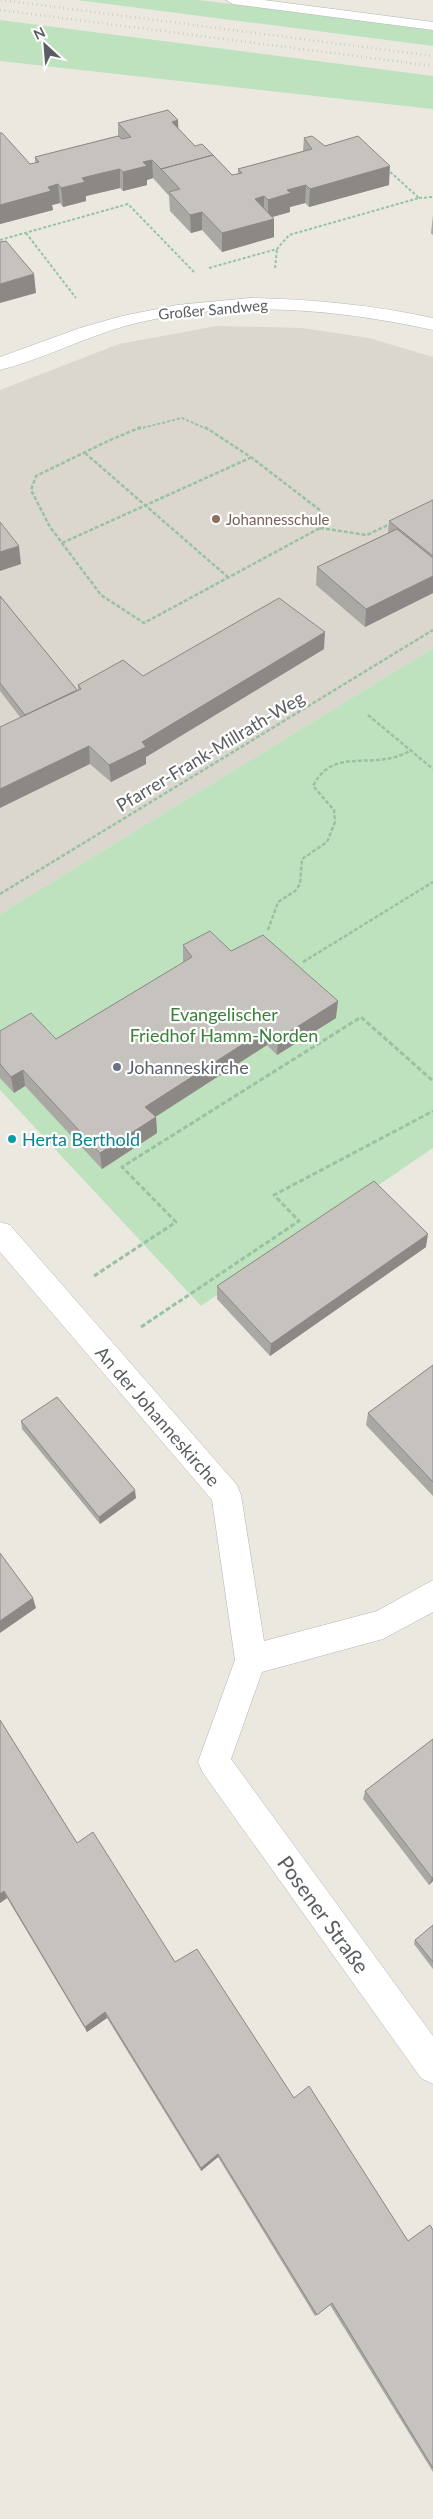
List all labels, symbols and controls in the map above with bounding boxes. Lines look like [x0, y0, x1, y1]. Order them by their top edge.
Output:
north arrow [20, 20, 70, 70]
text: N [31, 23, 48, 43]
street label: Großer Sandweg [158, 295, 269, 323]
place label: Johannesschule [226, 510, 329, 528]
marker: Johannesschule [210, 513, 222, 525]
street label: Pfarrer-Frank-Millrath-Weg [112, 686, 308, 816]
park label: Evangelischer Friedhof Hamm-Norden [130, 1003, 318, 1046]
place label: Johanneskirche [127, 1056, 249, 1078]
marker: Johanneskirche [111, 1061, 123, 1073]
place label: Herta Berthold [22, 1128, 140, 1150]
marker: Herta Berthold [6, 1133, 18, 1145]
street label: An der Johanneskirche [91, 1341, 225, 1491]
street label: Posener Straße [273, 1850, 375, 1978]

